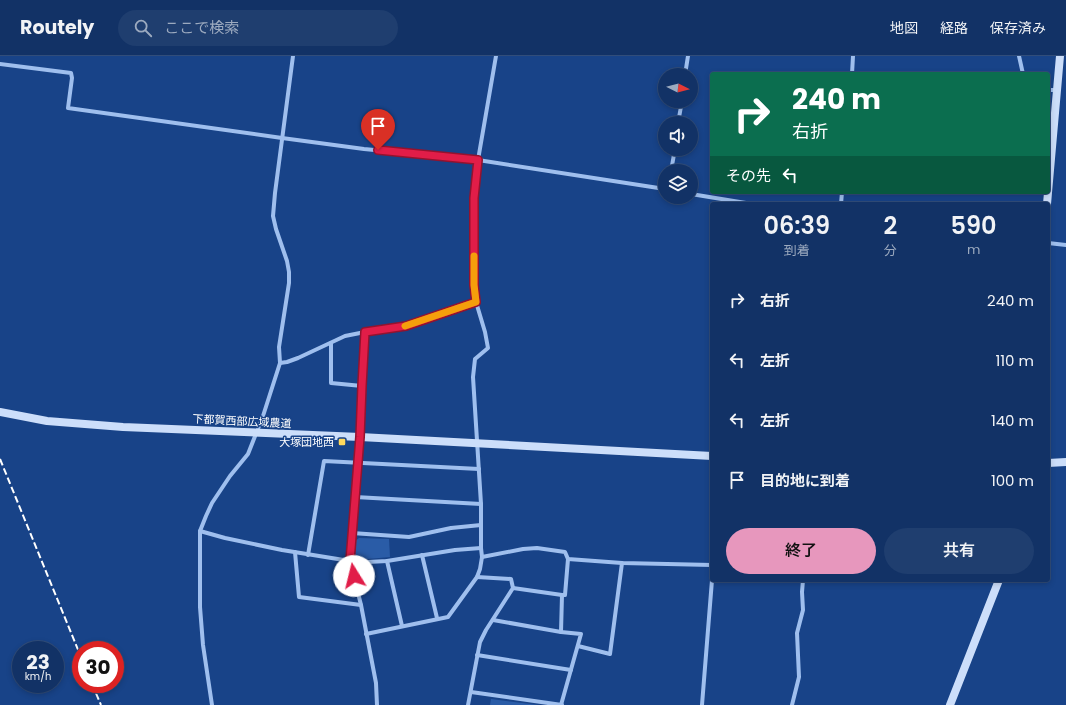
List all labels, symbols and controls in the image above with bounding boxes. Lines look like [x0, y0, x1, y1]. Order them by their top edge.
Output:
search box [118, 10, 398, 46]
text: Routely [20, 14, 94, 41]
icon: search [132, 17, 154, 39]
text: ここで検索 [164, 17, 239, 38]
text: 地図 [890, 18, 918, 38]
text: 経路 [940, 18, 968, 38]
text: 保存済み [990, 18, 1046, 38]
north arrow [658, 68, 698, 108]
map controls [658, 68, 698, 204]
text: 240 m [792, 80, 881, 119]
icon: right [726, 88, 778, 140]
pin [361, 109, 395, 150]
icon: arrive [367, 115, 389, 137]
button: sound [658, 116, 698, 156]
text: 右折 [792, 119, 828, 144]
button: layers [658, 164, 698, 204]
icon: left [779, 164, 801, 186]
text: その先 [726, 165, 771, 186]
text: 06:39 [763, 209, 830, 242]
text: 2 [883, 209, 897, 242]
text: 590 [951, 209, 997, 242]
text: m [967, 240, 980, 259]
text: 到着 [784, 241, 810, 260]
text: 分 [884, 241, 897, 260]
icon: right [726, 289, 748, 311]
text: 右折 [760, 290, 790, 311]
text: 240 m [987, 290, 1034, 311]
icon: left [726, 349, 748, 371]
text: 左折 [760, 350, 790, 371]
text: 110 m [996, 350, 1034, 371]
icon: left [726, 409, 748, 431]
street label: 下都賀西部広域農道 [192, 410, 292, 432]
text: 左折 [760, 410, 790, 431]
text: 140 m [991, 410, 1034, 431]
place label: 大塚団地西 [279, 434, 334, 450]
marker: 大塚団地西 [337, 437, 347, 447]
icon: arrive [726, 469, 748, 491]
text: 目的地に到着 [760, 470, 850, 491]
text: 100 m [991, 470, 1034, 491]
button: 終了 [726, 528, 876, 574]
button: 共有 [884, 528, 1034, 574]
position arrow [333, 555, 375, 597]
speed limit sign: 30 [72, 641, 124, 693]
text: 23 [26, 648, 50, 676]
text: km/h [25, 669, 51, 684]

